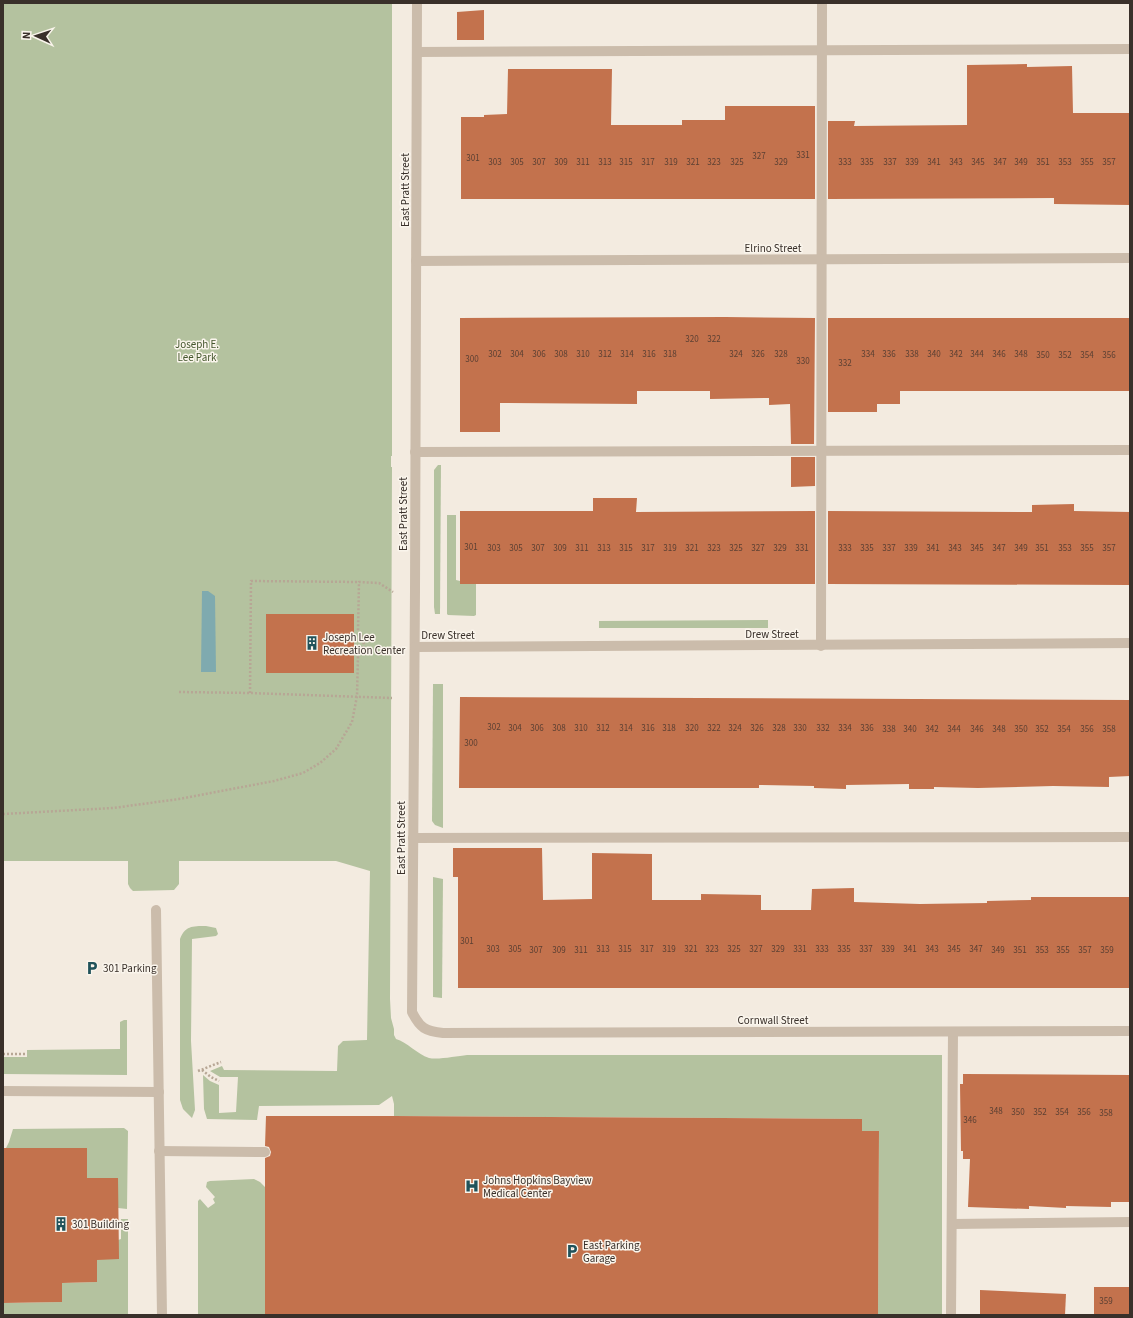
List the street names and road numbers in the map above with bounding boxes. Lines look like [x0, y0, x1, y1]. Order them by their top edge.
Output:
street label: East Pratt Street [398, 153, 413, 227]
street label: Elrino Street [745, 241, 802, 256]
street label: East Pratt Street [396, 477, 411, 551]
street label: Drew Street [745, 627, 799, 642]
street label: Drew Street [421, 628, 475, 643]
street label: East Pratt Street [394, 801, 409, 875]
street label: Cornwall Street [738, 1013, 809, 1028]

